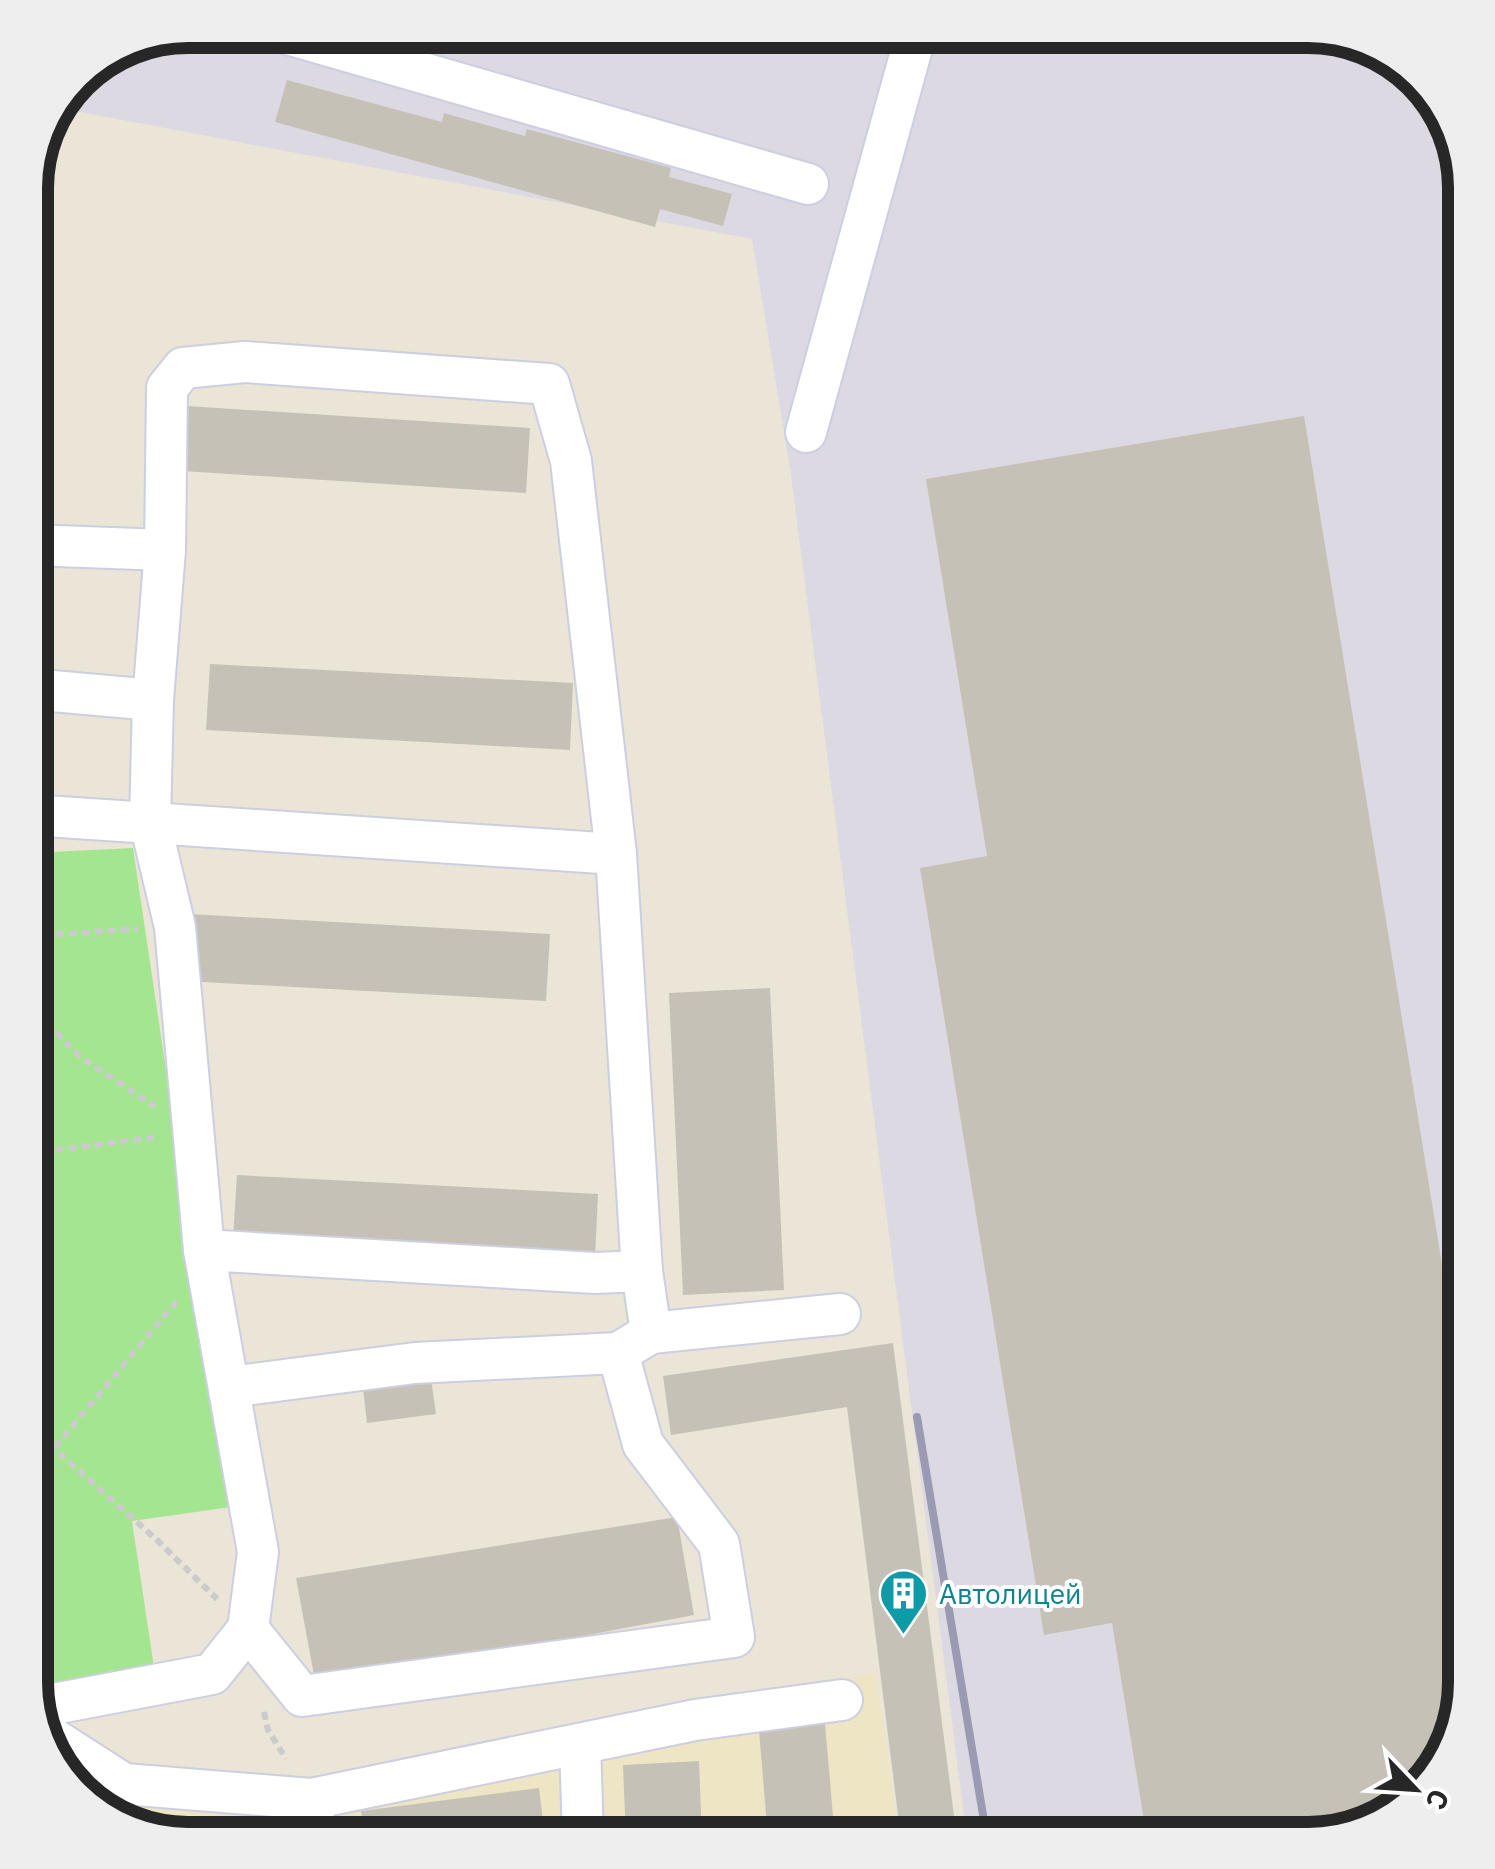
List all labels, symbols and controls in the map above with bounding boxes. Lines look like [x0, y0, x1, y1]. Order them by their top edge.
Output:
building icon: Автолицей [878, 1568, 930, 1636]
place label: Автолицей [939, 1575, 1082, 1612]
north arrow [1365, 1739, 1465, 1839]
text: С [1417, 1784, 1459, 1816]

